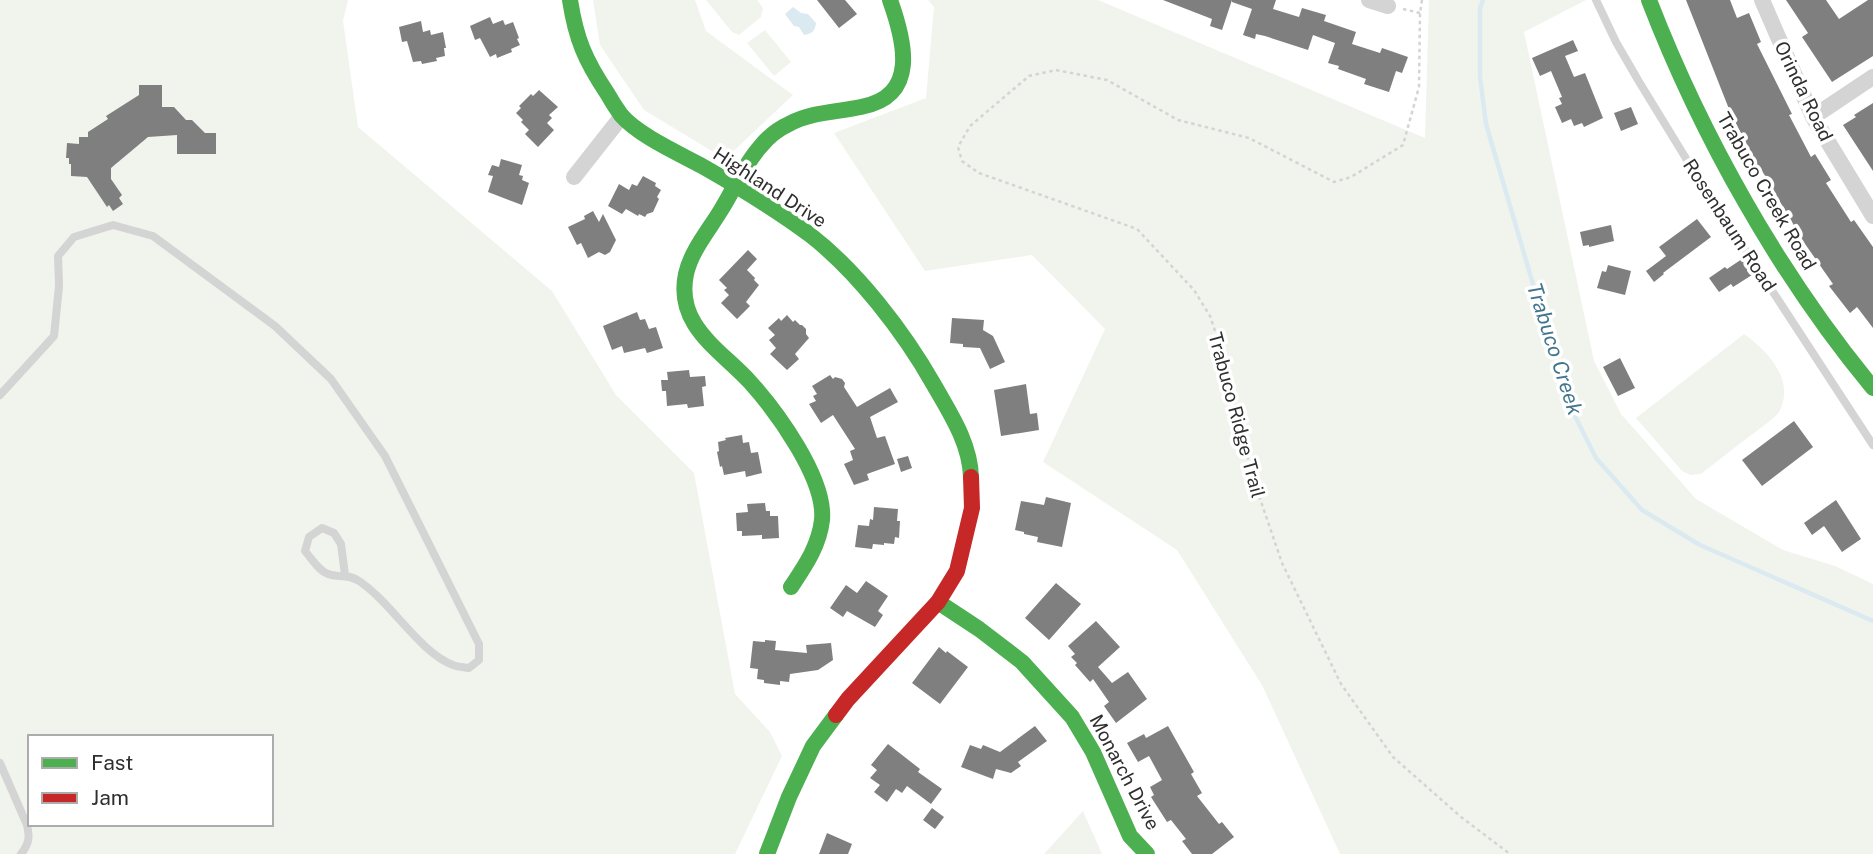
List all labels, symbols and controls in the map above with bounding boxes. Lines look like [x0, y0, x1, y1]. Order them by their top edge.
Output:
street label: Orinda Road [1770, 37, 1838, 145]
street label: Trabuco Creek Road [1713, 108, 1821, 274]
street label: Highland Drive [709, 142, 831, 232]
street label: Rosenbaum Road [1679, 155, 1781, 295]
water label: Trabuco Creek [1522, 280, 1588, 419]
street label: Trabuco Ridge Trail [1204, 330, 1270, 500]
street label: Monarch Drive [1085, 711, 1165, 833]
legend [28, 735, 273, 826]
text: Fast [91, 750, 133, 775]
text: Jam [91, 785, 129, 810]

